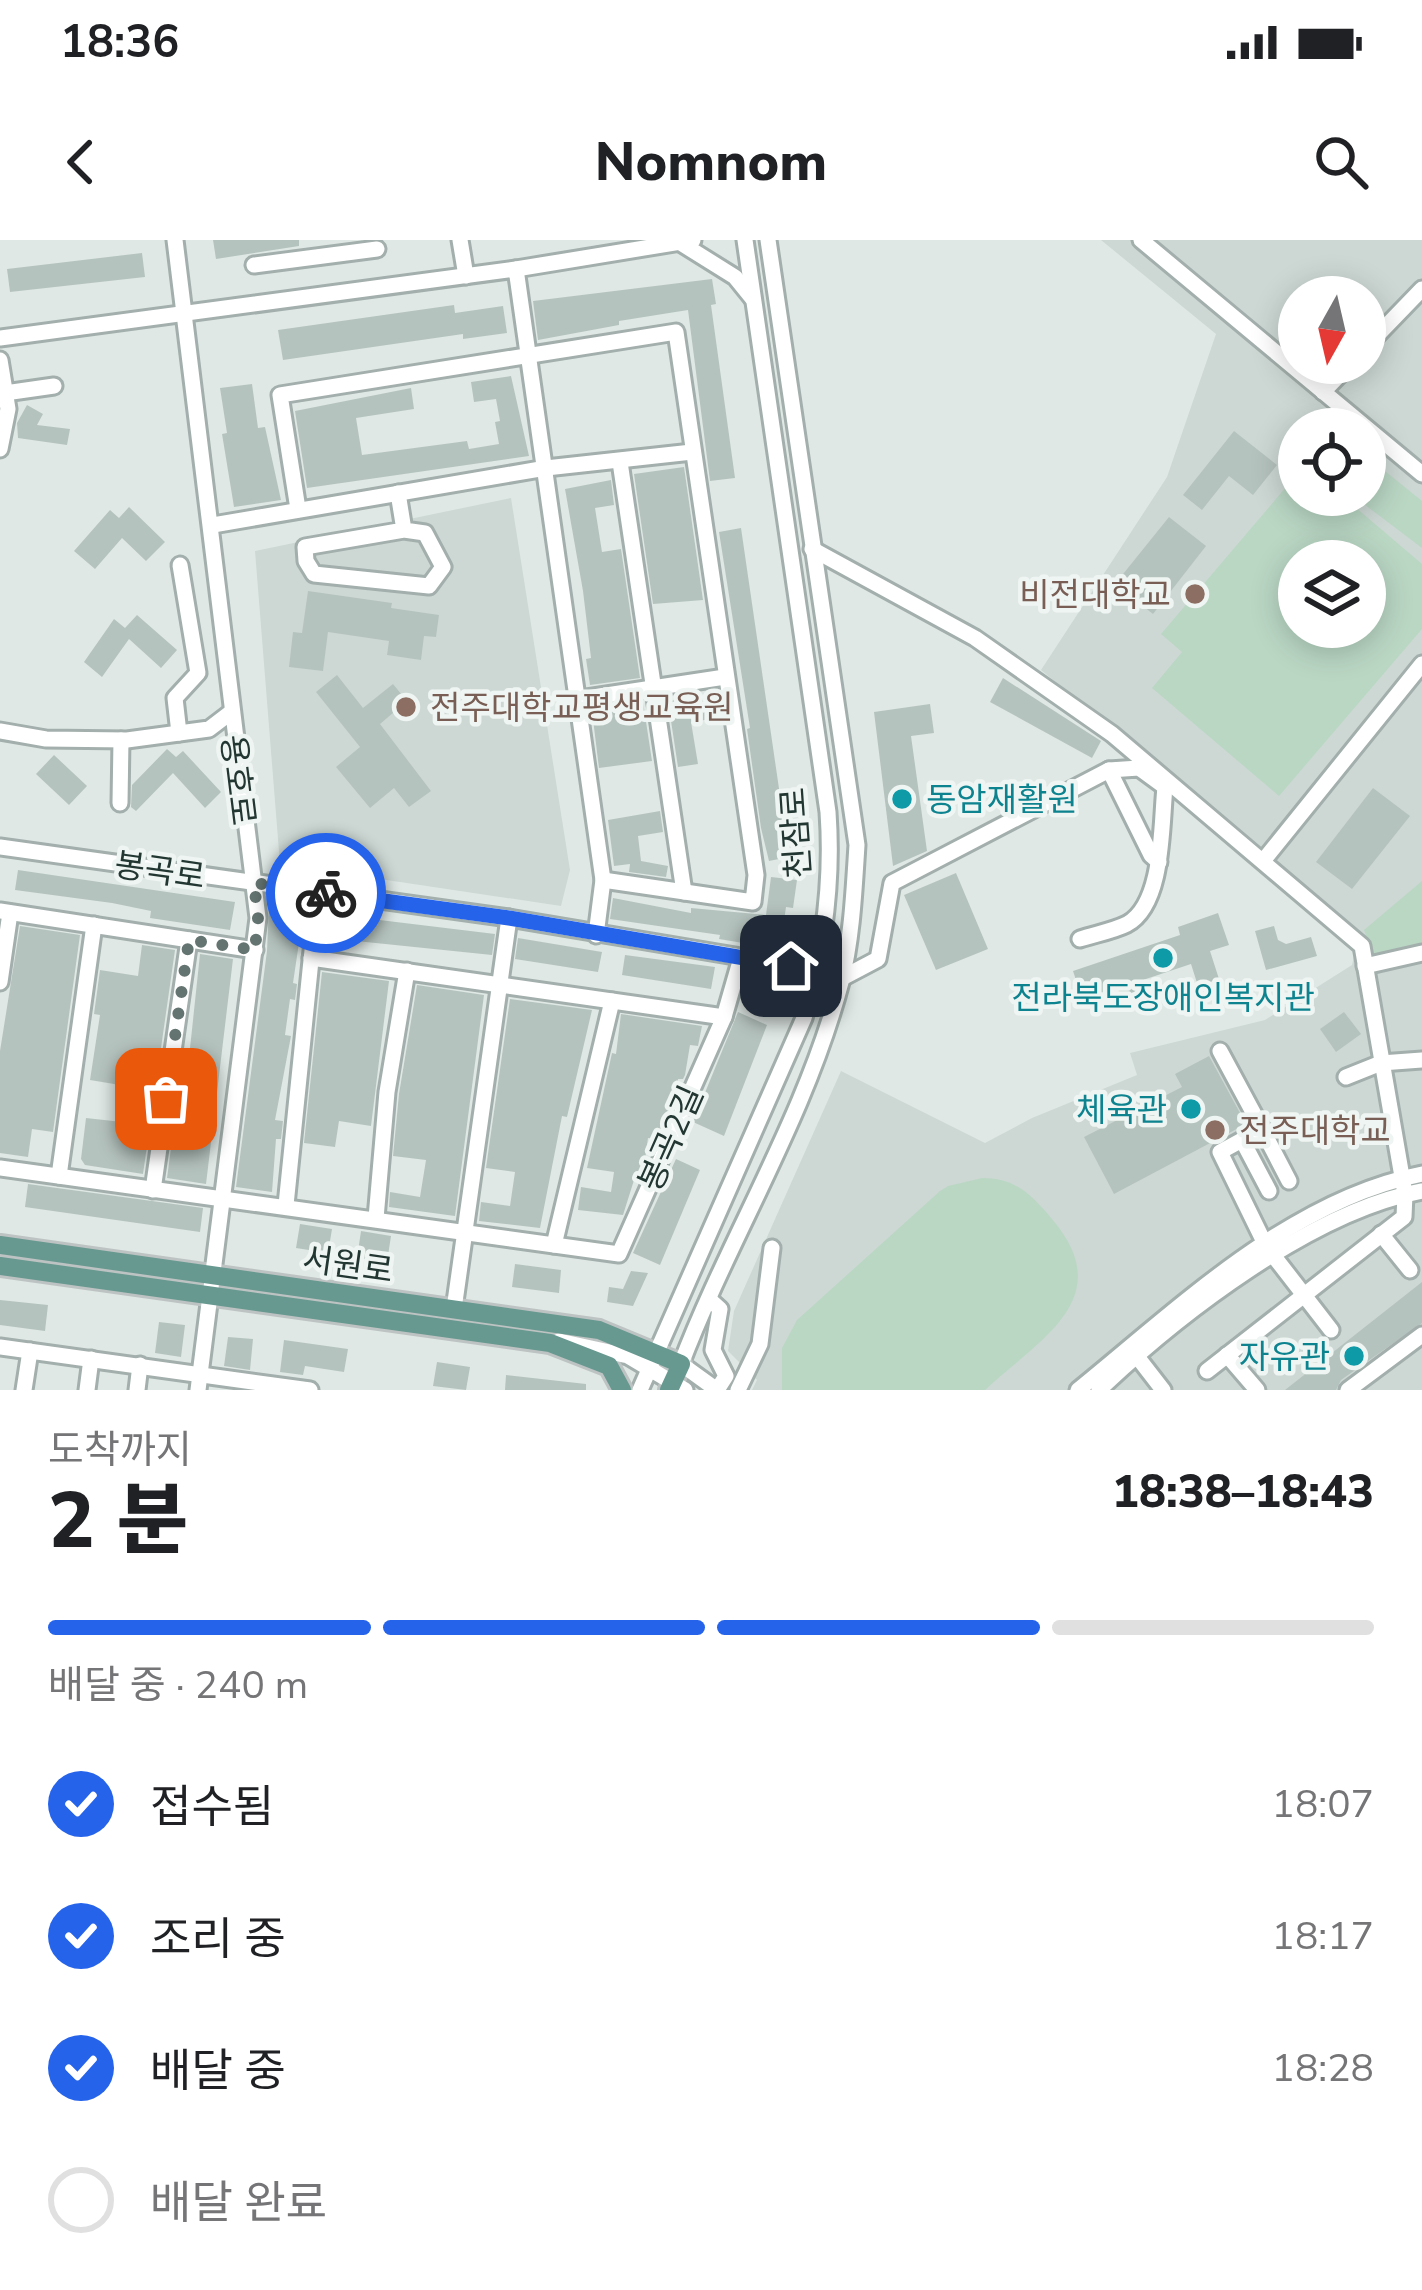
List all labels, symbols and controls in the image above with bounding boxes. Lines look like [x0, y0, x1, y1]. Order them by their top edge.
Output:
text: 18:36 [60, 12, 179, 73]
text: Nomnom [595, 125, 827, 199]
icon: back [48, 129, 114, 195]
icon: search [1308, 129, 1374, 195]
north arrow [1278, 276, 1386, 384]
map controls [1278, 276, 1386, 648]
button: locate [1278, 408, 1386, 516]
button: layers [1278, 540, 1386, 648]
place label: 비전대학교 [1019, 573, 1171, 618]
marker: 비전대학교 [1182, 581, 1208, 607]
place label: 전주대학교평생교육원 [430, 686, 734, 731]
marker: 전주대학교평생교육원 [393, 694, 419, 720]
street label: 용호로 [210, 732, 265, 828]
place label: 동암재활원 [926, 778, 1078, 823]
street label: 천잠로 [771, 786, 822, 880]
marker: 동암재활원 [889, 786, 915, 812]
courier [266, 833, 386, 953]
street label: 봉곡로 [112, 843, 208, 900]
icon: bike [293, 860, 359, 926]
pin [740, 915, 842, 1017]
icon: home [758, 933, 824, 999]
marker: 전라북도장애인복지관 [1150, 945, 1176, 971]
place label: 전라북도장애인복지관 [1011, 976, 1315, 1021]
pin [115, 1048, 217, 1150]
icon: bag [133, 1066, 199, 1132]
street label: 봉곡2길 [628, 1079, 714, 1198]
place label: 체육관 [1076, 1088, 1167, 1133]
marker: 체육관 [1178, 1096, 1204, 1122]
place label: 전주대학교 [1239, 1109, 1391, 1154]
marker: 전주대학교 [1202, 1117, 1228, 1143]
street label: 서원로 [300, 1237, 396, 1294]
place label: 자유관 [1239, 1335, 1330, 1380]
marker: 자유관 [1341, 1343, 1367, 1369]
text: 도착까지 [48, 1424, 192, 1477]
text: 18:38–18:43 [1112, 1462, 1374, 1523]
text: 2 분 [48, 1468, 188, 1575]
text: 배달 중 · 240 m [48, 1659, 308, 1712]
icon: check [48, 1771, 114, 1837]
text: 접수됨 [150, 1777, 274, 1838]
text: 18:07 [1272, 1778, 1374, 1831]
icon: check [48, 1903, 114, 1969]
text: 조리 중 [150, 1909, 286, 1970]
text: 18:17 [1272, 1910, 1374, 1963]
icon: check [48, 2035, 114, 2101]
text: 배달 중 [150, 2041, 286, 2102]
text: 18:28 [1272, 2042, 1374, 2095]
text: 배달 완료 [150, 2173, 327, 2234]

